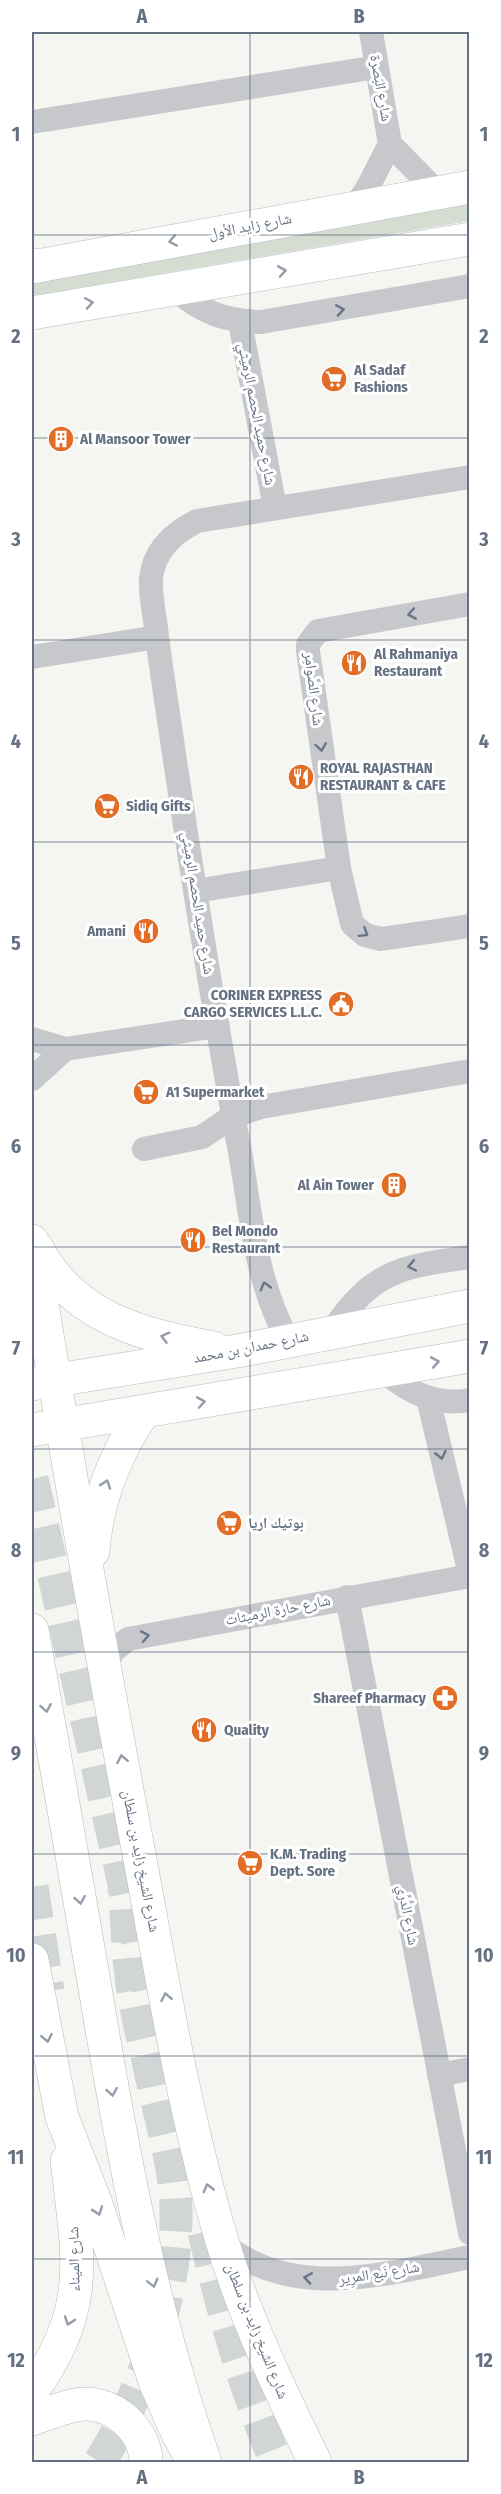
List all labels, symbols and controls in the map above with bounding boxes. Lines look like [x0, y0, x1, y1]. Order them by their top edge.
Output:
text: A [136, 4, 149, 28]
text: B [353, 4, 365, 28]
street label: شارع البَصرة [365, 53, 396, 123]
text: 1 [12, 122, 20, 146]
text: 1 [480, 122, 488, 146]
street label: شارع زايد الأول [207, 209, 293, 244]
one-way arrow [169, 234, 179, 247]
one-way arrow [276, 265, 286, 278]
one-way arrow [84, 297, 94, 310]
one-way arrow [335, 304, 344, 316]
text: 2 [10, 324, 21, 348]
text: 2 [478, 324, 489, 348]
street label: شارع حميد الحصم الرميثي [232, 341, 280, 487]
place label: Al Sadaf Fashions [353, 361, 408, 396]
supermarket icon: Al Sadaf Fashions [319, 364, 349, 394]
building icon: Al Mansoor Tower [46, 424, 76, 454]
place label: Al Mansoor Tower [79, 430, 191, 448]
text: 3 [10, 527, 21, 551]
text: 3 [478, 527, 489, 551]
one-way arrow [407, 607, 417, 620]
place label: Al Rahmaniya Restaurant [373, 645, 458, 680]
restaurant icon: Al Rahmaniya Restaurant [339, 648, 369, 678]
street label: شارع الصَّوامِر [299, 650, 327, 727]
text: 4 [11, 729, 21, 753]
text: 4 [479, 729, 489, 753]
one-way arrow [315, 742, 327, 752]
place label: ROYAL RAJASTHAN RESTAURANT & CAFE [320, 759, 446, 794]
restaurant icon: ROYAL RAJASTHAN RESTAURANT & CAFE [286, 762, 316, 792]
supermarket icon: Sidiq Gifts [92, 791, 122, 821]
place label: Sidiq Gifts [126, 797, 191, 815]
street label: شارع حميد الحصم الرميثي [175, 830, 218, 976]
restaurant icon: Amani [131, 916, 161, 946]
place label: Amani [86, 922, 126, 940]
one-way arrow [357, 925, 368, 936]
text: 5 [11, 931, 21, 955]
text: 5 [479, 931, 489, 955]
place label: CORINER EXPRESS CARGO SERVICES L.L.C. [184, 986, 323, 1021]
public building icon: CORINER EXPRESS CARGO SERVICES L.L.C. [326, 989, 356, 1019]
supermarket icon: A1 Supermarket [131, 1077, 161, 1107]
place label: A1 Supermarket [165, 1083, 265, 1101]
text: 6 [11, 1134, 21, 1158]
text: 6 [479, 1134, 489, 1158]
building icon: Al Ain Tower [379, 1170, 409, 1200]
place label: Al Ain Tower [297, 1176, 375, 1194]
place label: Bel Mondo Restaurant [212, 1222, 281, 1257]
restaurant icon: Bel Mondo Restaurant [178, 1225, 208, 1255]
one-way arrow [407, 1259, 417, 1272]
one-way arrow [260, 1281, 272, 1292]
street label: شارع حمدان بن محمد [192, 1327, 311, 1368]
one-way arrow [160, 1332, 171, 1344]
text: 7 [12, 1336, 21, 1360]
text: 7 [480, 1336, 489, 1360]
one-way arrow [430, 1356, 440, 1369]
one-way arrow [197, 1396, 206, 1408]
one-way arrow [434, 1450, 447, 1460]
one-way arrow [99, 1479, 112, 1490]
supermarket icon: بوتيك اريا [214, 1508, 244, 1538]
place label: بوتيك اريا [248, 1514, 304, 1532]
text: 8 [11, 1538, 22, 1562]
text: 8 [479, 1538, 490, 1562]
street label: شارع حارة الرميثات [224, 1591, 332, 1630]
one-way arrow [140, 1630, 150, 1643]
pharmacy icon: Shareef Pharmacy [430, 1683, 460, 1713]
place label: Shareef Pharmacy [313, 1689, 427, 1707]
one-way arrow [39, 1703, 52, 1713]
restaurant icon: Quality [189, 1715, 219, 1745]
place label: Quality [224, 1721, 270, 1739]
text: 9 [11, 1741, 21, 1765]
text: 9 [479, 1741, 489, 1765]
one-way arrow [116, 1754, 128, 1764]
street label: شارع الشيخ زايد بن سلطان [117, 1788, 164, 1934]
place label: K.M. Trading Dept. Sore [270, 1845, 347, 1880]
supermarket icon: K.M. Trading Dept. Sore [235, 1848, 265, 1878]
street label: شارع الدُّرِّي [391, 1883, 423, 1947]
one-way arrow [73, 1895, 85, 1905]
text: 10 [6, 1943, 26, 1967]
text: 10 [474, 1943, 494, 1967]
one-way arrow [160, 1993, 173, 2003]
one-way arrow [40, 2033, 53, 2043]
one-way arrow [106, 2088, 118, 2097]
text: 11 [8, 2145, 24, 2169]
text: 11 [476, 2145, 492, 2169]
one-way arrow [202, 2183, 215, 2193]
one-way arrow [91, 2205, 104, 2216]
street label: شارع الميناء [64, 2226, 85, 2292]
street label: شارع نَبع المرِير [336, 2258, 421, 2291]
street label: شارع الشيخ زايد بن سلطان [221, 2261, 293, 2402]
one-way arrow [304, 2273, 313, 2285]
one-way arrow [145, 2278, 158, 2288]
one-way arrow [64, 2315, 76, 2326]
text: 12 [7, 2348, 25, 2372]
text: 12 [475, 2348, 493, 2372]
text: A [136, 2465, 149, 2489]
text: B [353, 2465, 365, 2489]

